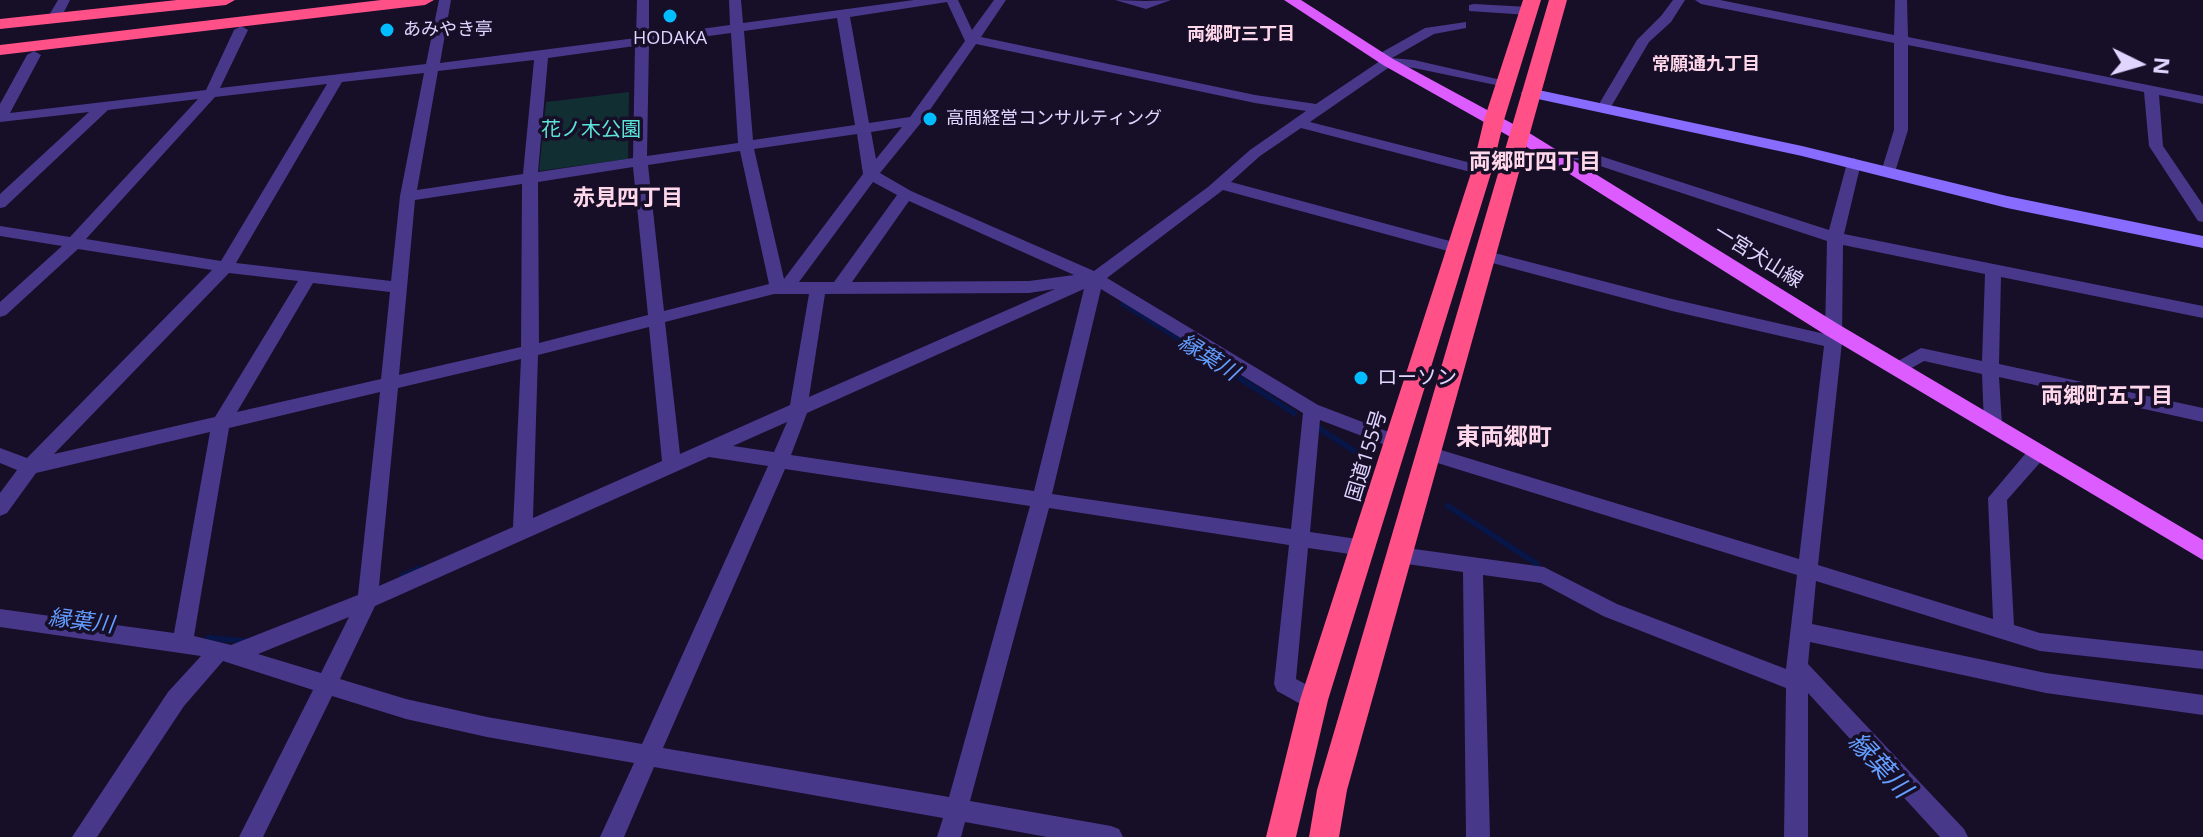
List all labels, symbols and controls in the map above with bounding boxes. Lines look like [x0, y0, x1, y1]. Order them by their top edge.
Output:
marker: HODAKA [661, 7, 679, 25]
place label: あみやき亭 [403, 19, 493, 41]
marker: あみやき亭 [378, 21, 396, 39]
district label: 両郷町三丁目 [1187, 24, 1295, 46]
north arrow [2099, 24, 2179, 104]
place label: HODAKA [633, 28, 707, 50]
district label: 常願通九丁目 [1652, 54, 1760, 76]
text: N [2147, 56, 2179, 76]
place label: 高間経営コンサルティング [946, 108, 1162, 130]
marker: 高間経営コンサルティング [921, 110, 939, 128]
park label: 花ノ木公園 [541, 118, 641, 142]
district label: 両郷町四丁目 [1469, 150, 1601, 176]
district label: 赤見四丁目 [573, 186, 683, 212]
street label: 一宮犬山線 [1709, 220, 1807, 294]
water label: 縁葉川 [1173, 329, 1243, 387]
place label: ローソン [1377, 366, 1457, 390]
marker: ローソン [1352, 369, 1370, 387]
district label: 両郷町五丁目 [2041, 384, 2173, 410]
street label: 国道155号 [1342, 407, 1392, 505]
district label: 東両郷町 [1456, 424, 1552, 452]
water label: 縁葉川 [47, 605, 115, 639]
water label: 縁葉川 [1841, 727, 1917, 805]

